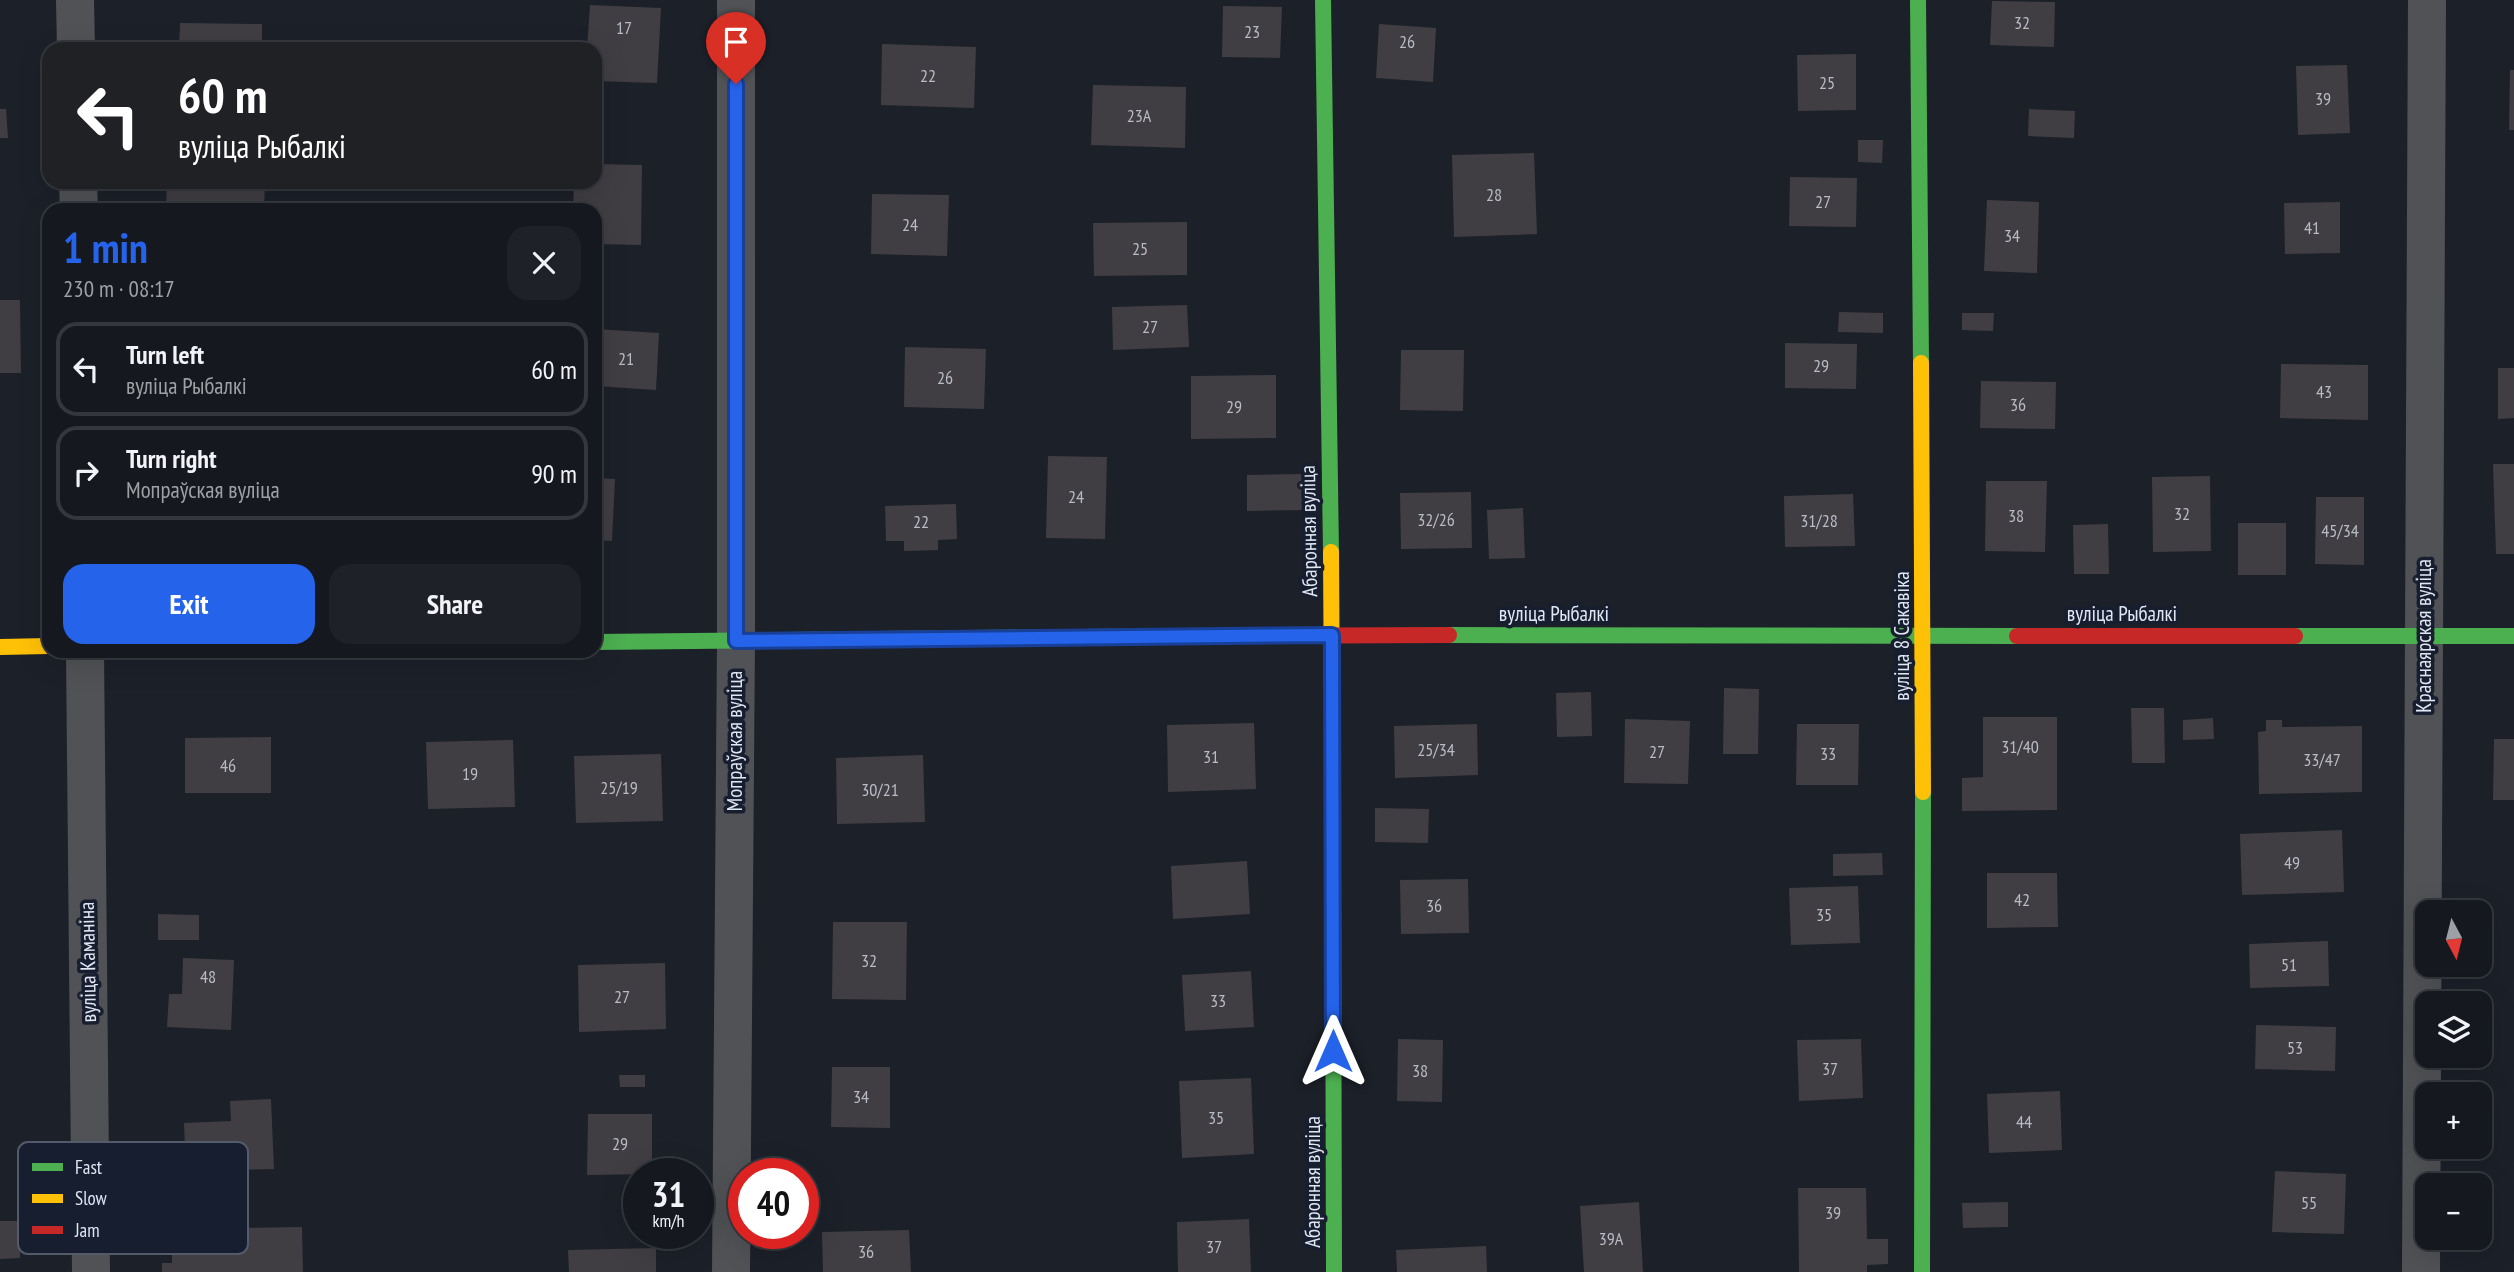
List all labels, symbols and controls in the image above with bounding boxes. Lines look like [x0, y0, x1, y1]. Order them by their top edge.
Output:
house number: 32 [2014, 11, 2030, 34]
pin [706, 12.0, 766, 84]
house number: 17 [616, 16, 632, 39]
house number: 23 [1244, 20, 1260, 43]
icon: arrive [717, 23, 755, 61]
house number: 26 [1399, 30, 1415, 53]
text: 60 m [178, 63, 267, 127]
house number: 22 [920, 64, 936, 87]
icon: left [63, 70, 154, 161]
house number: 25 [1819, 71, 1835, 94]
house number: 39 [2315, 87, 2331, 110]
house number: 23А [1127, 104, 1152, 127]
text: вуліца Рыбалкі [178, 125, 346, 167]
house number: 28 [1486, 183, 1502, 206]
house number: 27 [1815, 190, 1831, 213]
house number: 24 [902, 213, 918, 236]
house number: 41 [2304, 216, 2320, 239]
text: 1 min [63, 220, 148, 275]
house number: 34 [2004, 224, 2020, 247]
button: close [507, 226, 581, 300]
house number: 25 [1132, 237, 1148, 260]
text: 230 m · 08:17 [63, 274, 175, 303]
house number: 27 [1142, 315, 1158, 338]
text: Turn left [126, 338, 204, 371]
house number: 21 [618, 347, 634, 370]
icon: left [67, 350, 105, 388]
text: 60 m [531, 353, 577, 386]
house number: 29 [1813, 354, 1829, 377]
house number: 26 [937, 366, 953, 389]
text: вуліца Рыбалкі [126, 371, 247, 400]
house number: 43 [2316, 380, 2332, 403]
house number: 36 [2010, 393, 2026, 416]
house number: 29 [1226, 395, 1242, 418]
text: Turn right [126, 442, 217, 475]
icon: right [67, 454, 105, 492]
text: 90 m [531, 457, 577, 490]
street label: Абаронная вуліца [1294, 465, 1323, 597]
text: Мопраўская вуліца [126, 475, 280, 504]
house number: 24 [1068, 485, 1084, 508]
house number: 32 [2174, 502, 2190, 525]
house number: 38 [2008, 504, 2024, 527]
house number: 32/26 [1417, 508, 1455, 531]
house number: 31/28 [1800, 509, 1838, 532]
house number: 22 [913, 510, 929, 533]
house number: 45/34 [2321, 519, 2359, 542]
street label: Краснаярская вуліца [2410, 559, 2437, 713]
button: Exit [63, 564, 315, 644]
button: Share [329, 564, 581, 644]
street label: вуліца 8 Сакавіка [1888, 571, 1915, 701]
street label: вуліца Рыбалкі [1499, 600, 1609, 627]
street label: вуліца Рыбалкі [2067, 600, 2177, 627]
street label: Мопраўская вуліца [721, 671, 748, 811]
house number: 31/40 [2001, 735, 2039, 758]
house number: 25/34 [1417, 738, 1455, 761]
house number: 27 [1649, 740, 1665, 763]
house number: 33 [1820, 742, 1836, 765]
house number: 31 [1203, 745, 1219, 768]
house number: 33/47 [2303, 748, 2341, 771]
house number: 46 [220, 754, 236, 777]
house number: 19 [462, 762, 478, 785]
house number: 25/19 [600, 776, 638, 799]
house number: 30/21 [861, 778, 899, 801]
house number: 49 [2284, 851, 2300, 874]
house number: 42 [2014, 888, 2030, 911]
house number: 36 [1426, 894, 1442, 917]
north arrow [2415, 900, 2492, 976]
map controls [2415, 900, 2492, 1250]
street label: вуліца Каманіна [73, 901, 102, 1023]
house number: 35 [1816, 903, 1832, 926]
house number: 32 [861, 949, 877, 972]
house number: 51 [2281, 953, 2297, 976]
house number: 48 [200, 965, 216, 988]
house number: 27 [614, 985, 630, 1008]
house number: 33 [1210, 989, 1226, 1012]
button: layers [2415, 991, 2492, 1068]
position arrow [1296, 1014, 1370, 1088]
house number: 53 [2287, 1036, 2303, 1059]
house number: 37 [1822, 1057, 1838, 1080]
house number: 38 [1412, 1059, 1428, 1082]
button: + [2415, 1082, 2492, 1159]
house number: 34 [853, 1085, 869, 1108]
house number: 35 [1208, 1106, 1224, 1129]
house number: 44 [2016, 1110, 2032, 1133]
street label: Абаронная вуліца [1299, 1116, 1326, 1248]
house number: 29 [612, 1132, 628, 1155]
legend [18, 1142, 248, 1254]
text: Fast [75, 1155, 103, 1179]
speed limit sign: 40 [728, 1158, 819, 1249]
text: 31 [652, 1171, 685, 1217]
button: − [2415, 1173, 2492, 1250]
text: Slow [75, 1186, 108, 1210]
house number: 55 [2301, 1191, 2317, 1214]
house number: 39 [1825, 1201, 1841, 1224]
text: km/h [653, 1209, 684, 1232]
text: Jam [74, 1218, 100, 1242]
house number: 39А [1599, 1227, 1624, 1250]
house number: 37 [1206, 1235, 1222, 1258]
house number: 36 [858, 1240, 874, 1263]

